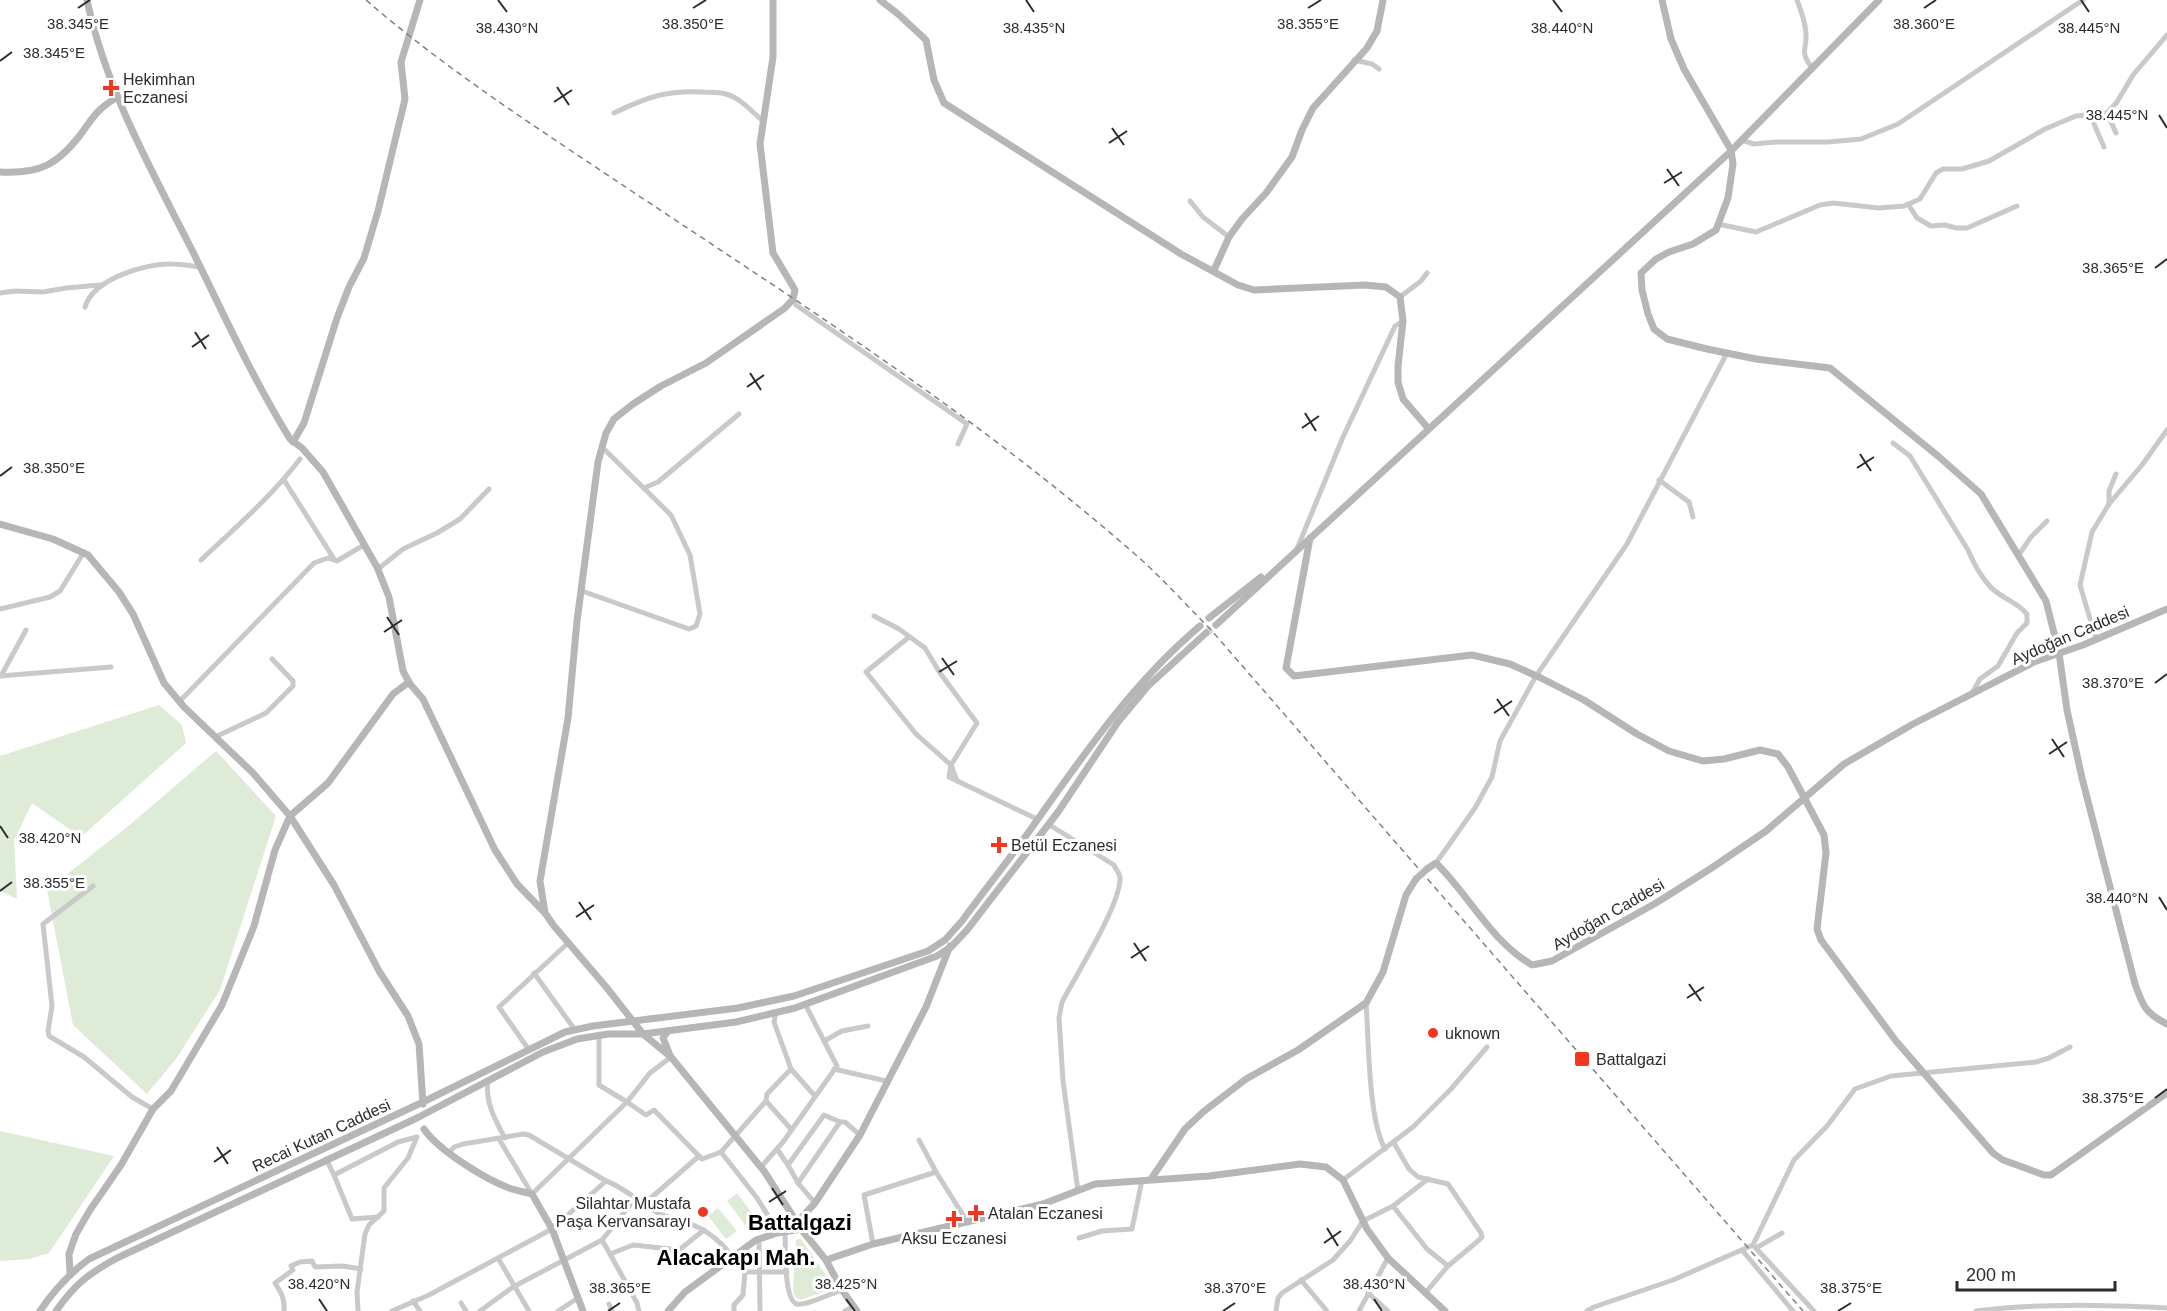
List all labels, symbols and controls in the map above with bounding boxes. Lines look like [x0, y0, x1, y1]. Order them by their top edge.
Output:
text: 38.345°E [47, 15, 109, 32]
text: 38.350°E [662, 15, 724, 32]
text: 38.355°E [1277, 15, 1339, 32]
text: 38.360°E [1893, 15, 1955, 32]
text: 38.430°N [476, 19, 538, 36]
text: 38.435°N [1003, 19, 1065, 36]
text: 38.440°N [1531, 19, 1593, 36]
text: 38.445°N [2058, 19, 2120, 36]
text: 38.345°E [23, 44, 85, 61]
place label: Hekimhan Eczanesi [123, 71, 195, 106]
marker: Hekimhan Eczanesi [104, 81, 118, 95]
text: 38.445°N [2086, 106, 2148, 123]
text: 38.365°E [2082, 259, 2144, 276]
text: 38.350°E [23, 459, 85, 476]
street label: Aydoğan Caddesi [2009, 603, 2132, 668]
text: 38.370°E [2082, 674, 2144, 691]
text: 38.420°N [19, 829, 81, 846]
place label: Betül Eczanesi [1011, 837, 1117, 854]
marker: Betül Eczanesi [992, 838, 1006, 852]
text: 38.355°E [23, 874, 85, 891]
street label: Aydoğan Caddesi [1549, 876, 1667, 953]
text: 38.440°N [2086, 889, 2148, 906]
place label: uknown [1445, 1025, 1500, 1042]
marker: uknown [1426, 1026, 1440, 1040]
marker: Battalgazi [1573, 1050, 1591, 1068]
place label: Battalgazi [1596, 1051, 1666, 1068]
text: 38.375°E [2082, 1089, 2144, 1106]
street label: Recai Kutan Caddesi [250, 1096, 393, 1175]
place label: Silahtar Mustafa Paşa Kervansarayı [556, 1195, 691, 1230]
marker: Silahtar Mustafa Paşa Kervansarayı [696, 1205, 710, 1219]
place label: Atalan Eczanesi [988, 1205, 1103, 1222]
marker: Atalan Eczanesi [969, 1206, 983, 1220]
district label: Battalgazi [748, 1210, 852, 1235]
marker: Aksu Eczanesi [947, 1212, 961, 1226]
place label: Aksu Eczanesi [902, 1230, 1006, 1247]
district label: Alacakapı Mah. [657, 1245, 815, 1270]
scale bar [1957, 1254, 2114, 1292]
text: 200 m [1966, 1265, 2016, 1285]
text: 38.420°N [288, 1275, 350, 1292]
text: 38.425°N [815, 1275, 877, 1292]
text: 38.430°N [1343, 1275, 1405, 1292]
text: 38.365°E [589, 1279, 651, 1296]
text: 38.370°E [1204, 1279, 1266, 1296]
text: 38.375°E [1820, 1279, 1882, 1296]

